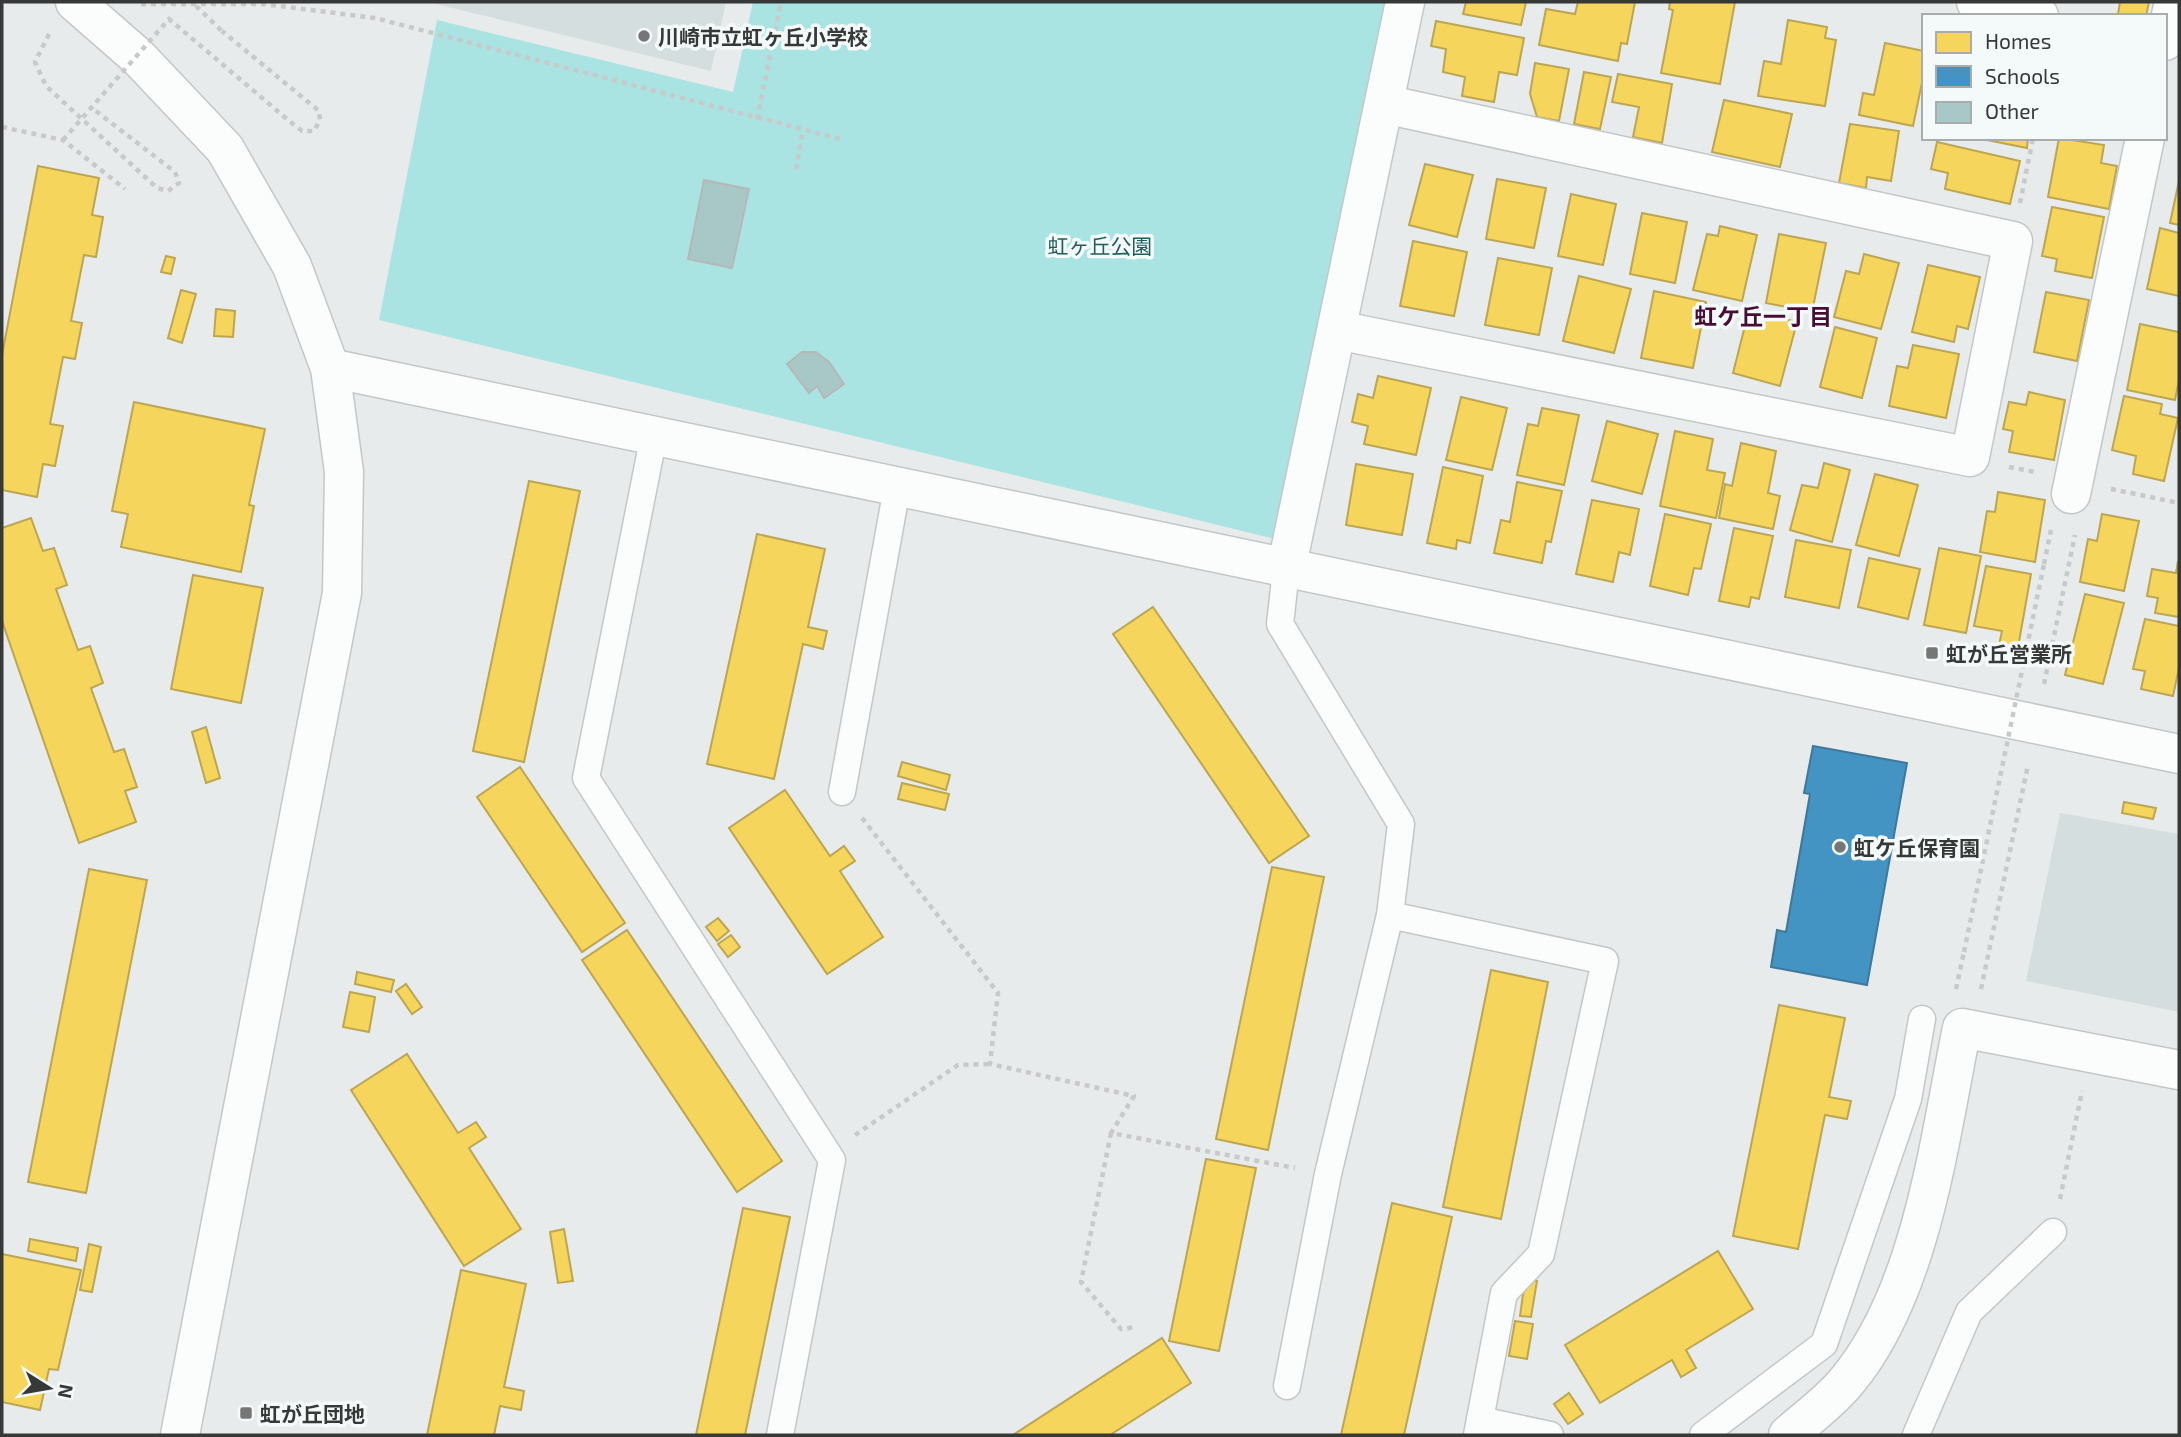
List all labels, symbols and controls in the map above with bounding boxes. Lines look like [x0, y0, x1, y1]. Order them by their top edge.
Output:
legend [1922, 14, 2167, 140]
place label: 川崎市立虹ヶ丘小学校 [658, 24, 868, 49]
marker: 川崎市立虹ヶ丘小学校 [636, 28, 652, 44]
text: Homes [1985, 28, 2051, 53]
text: Schools [1985, 63, 2060, 88]
text: Other [1985, 98, 2040, 123]
park label: 虹ヶ丘公園 [1048, 233, 1153, 258]
district label: 虹ケ丘一丁目 [1694, 302, 1832, 330]
place label: 虹が丘営業所 [1946, 641, 2072, 666]
marker: 虹が丘営業所 [1924, 645, 1940, 661]
place label: 虹ケ丘保育園 [1854, 835, 1980, 860]
marker: 虹ケ丘保育園 [1832, 839, 1848, 855]
north arrow [14, 1353, 84, 1423]
text: N [54, 1382, 79, 1400]
place label: 虹が丘団地 [260, 1401, 365, 1426]
marker: 虹が丘団地 [238, 1405, 254, 1421]

